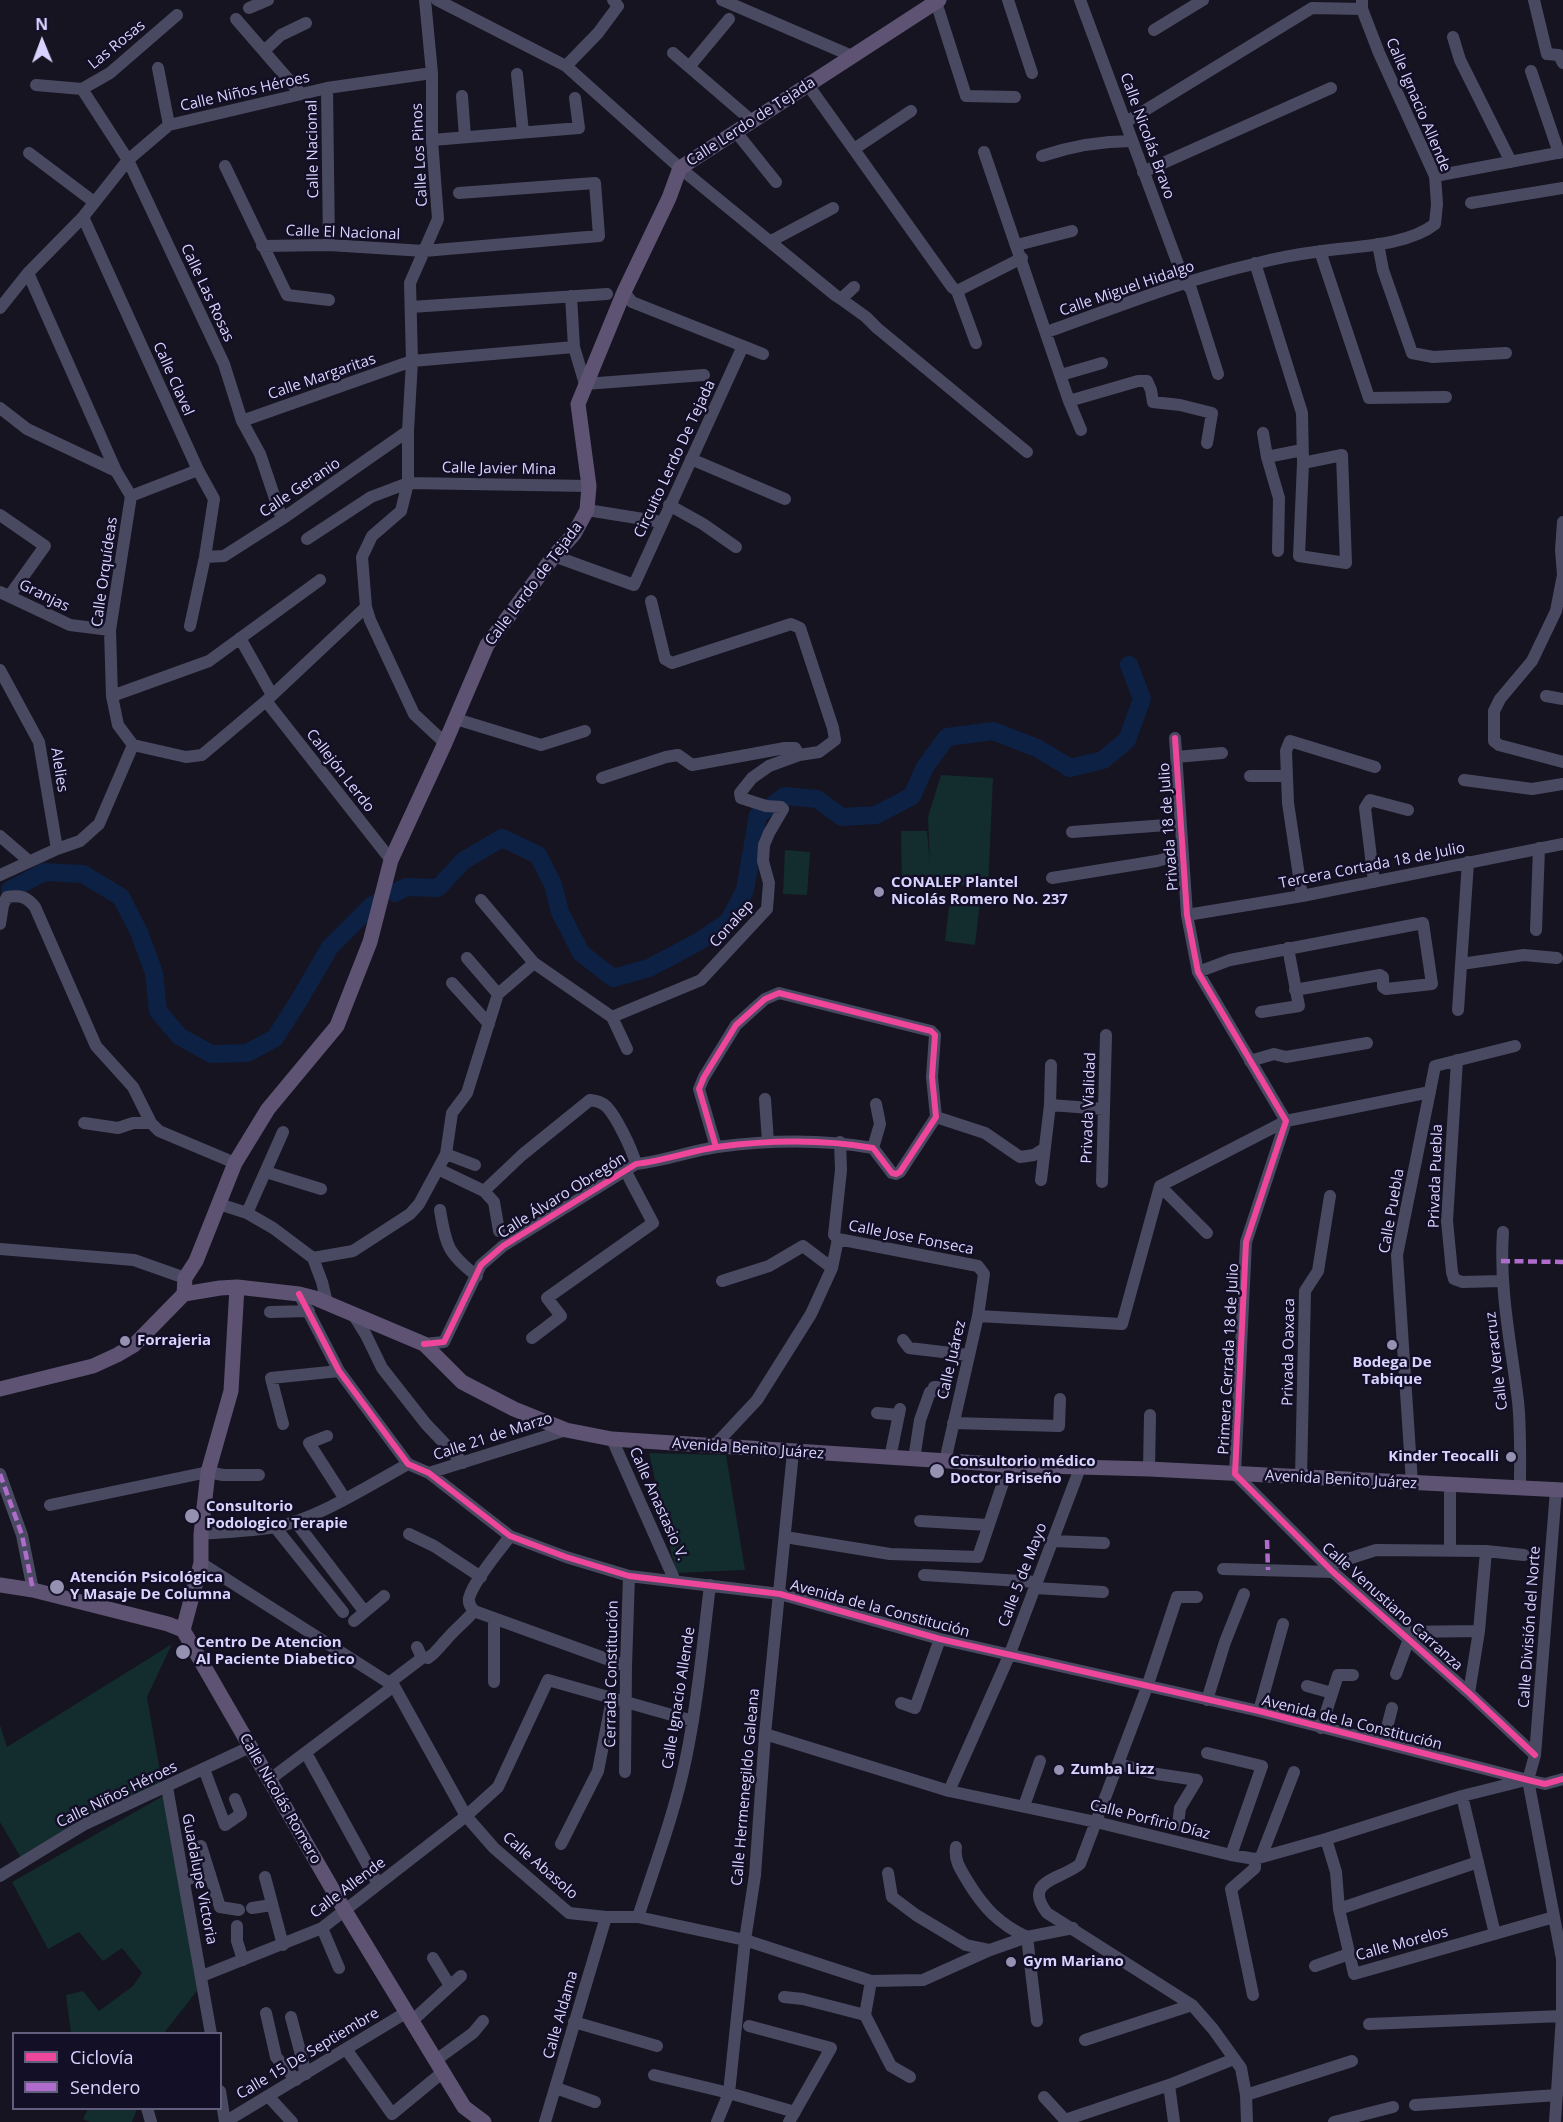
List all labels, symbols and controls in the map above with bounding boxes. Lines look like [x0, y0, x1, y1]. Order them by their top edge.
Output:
north arrow [12, 12, 72, 72]
text: N [35, 13, 48, 35]
street label: Las Rosas [85, 17, 149, 73]
street label: Calle Ignacio Allende [1382, 35, 1454, 175]
street label: Calle Niños Héroes [179, 68, 311, 116]
street label: Calle Nicolás Bravo [1116, 71, 1178, 201]
street label: Calle Lerdo de Tejada [683, 74, 819, 170]
street label: Calle Nacional [303, 100, 323, 198]
street label: Calle Los Pinos [408, 103, 432, 207]
street label: Calle El Nacional [285, 222, 401, 244]
street label: Calle Las Rosas [176, 241, 238, 345]
street label: Calle Miguel Hidalgo [1057, 257, 1197, 321]
street label: Calle Clavel [149, 339, 197, 419]
street label: Calle Margaritas [266, 350, 378, 404]
street label: Circuito Lerdo De Tejada [631, 377, 719, 541]
street label: Calle Geranio [256, 454, 344, 522]
street label: Calle Javier Mina [442, 459, 556, 479]
street label: Calle Orquídeas [88, 516, 122, 628]
street label: Calle Lerdo de Tejada [482, 519, 586, 649]
street label: Granjas [16, 576, 72, 616]
street label: Callejón Lerdo [302, 726, 378, 816]
street label: Alelies [47, 746, 71, 794]
street label: Privada 18 de Julio [1156, 762, 1182, 892]
street label: Tercera Cortada 18 de Julio [1278, 839, 1466, 893]
place label: CONALEP Plantel Nicolás Romero No. 237 [891, 874, 1068, 909]
marker: CONALEP Plantel Nicolás Romero No. 237 [872, 885, 886, 899]
street label: Conalep [706, 897, 758, 951]
street label: Privada Vialidad [1078, 1052, 1100, 1164]
street label: Privada Puebla [1425, 1124, 1447, 1228]
street label: Calle Álvaro Obregón [495, 1149, 629, 1243]
street label: Calle Puebla [1376, 1167, 1408, 1255]
street label: Calle Jose Fonseca [847, 1217, 975, 1259]
street label: Primera Cerrada 18 de Julio [1215, 1263, 1243, 1455]
street label: Privada Oaxaca [1279, 1298, 1299, 1406]
street label: Calle Veracruz [1482, 1311, 1512, 1411]
street label: Calle Juárez [934, 1319, 970, 1401]
place label: Forrajeria [137, 1332, 211, 1350]
marker: Forrajeria [118, 1334, 132, 1348]
marker: Bodega De Tabique [1385, 1338, 1399, 1352]
place label: Bodega De Tabique [1352, 1354, 1432, 1389]
street label: Calle 21 de Marzo [431, 1409, 555, 1465]
street label: Avenida Benito Juárez [671, 1435, 825, 1463]
street label: Calle Anastasio V. [625, 1444, 691, 1564]
place label: Kinder Teocalli [1388, 1448, 1499, 1466]
marker: Kinder Teocalli [1504, 1450, 1518, 1464]
place label: Consultorio médico Doctor Briseño [950, 1453, 1096, 1488]
marker: Consultorio médico Doctor Briseño [928, 1462, 946, 1480]
street label: Avenida Benito Juárez [1264, 1467, 1418, 1493]
place label: Consultorio Podologico Terapie [206, 1498, 348, 1533]
marker: Consultorio Podologico Terapie [183, 1507, 201, 1525]
street label: Calle 5 de Mayo [995, 1520, 1051, 1630]
street label: Calle Venustiano Carranza [1318, 1539, 1466, 1675]
street label: Calle División del Norte [1515, 1545, 1545, 1709]
place label: Atención Psicológica Y Masaje De Columna [70, 1569, 231, 1604]
street label: Avenida de la Constitución [788, 1576, 972, 1642]
marker: Atención Psicológica Y Masaje De Columna [48, 1578, 66, 1596]
street label: Cerrada Constitución [602, 1600, 622, 1748]
street label: Calle Ignacio Allende [659, 1626, 699, 1770]
place label: Centro De Atencion Al Paciente Diabetico [196, 1634, 355, 1669]
marker: Centro De Atencion Al Paciente Diabetico [174, 1643, 192, 1661]
street label: Calle Hermenegildo Galeana [728, 1687, 764, 1887]
street label: Avenida de la Constitución [1260, 1692, 1444, 1754]
street label: Calle Nicolás Romero [235, 1730, 325, 1868]
street label: Calle Niños Héroes [54, 1758, 180, 1832]
place label: Zumba Lizz [1071, 1761, 1154, 1779]
marker: Zumba Lizz [1052, 1763, 1066, 1777]
street label: Calle Porfirio Díaz [1088, 1796, 1212, 1844]
street label: Guadalupe Victoria [177, 1812, 221, 1946]
street label: Calle Abasolo [499, 1828, 581, 1904]
street label: Calle Allende [307, 1854, 389, 1922]
street label: Calle Morelos [1354, 1923, 1450, 1965]
place label: Gym Mariano [1023, 1953, 1124, 1971]
marker: Gym Mariano [1004, 1955, 1018, 1969]
street label: Calle Aldama [540, 1969, 582, 2061]
street label: Calle 15 De Septiembre [234, 2004, 382, 2104]
legend [12, 2032, 222, 2110]
text: Ciclovía [70, 2045, 133, 2069]
text: Sendero [70, 2075, 140, 2099]

